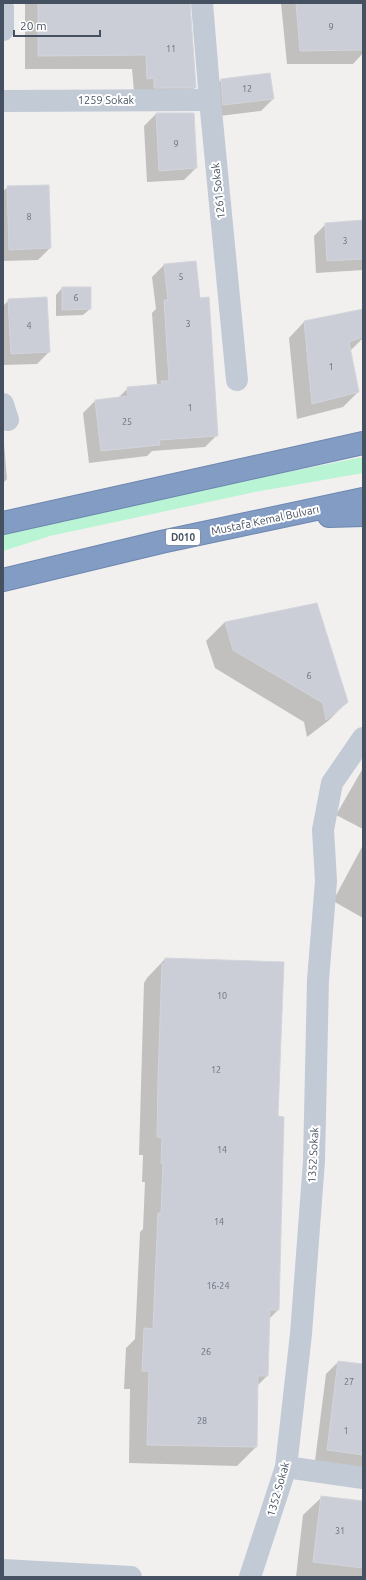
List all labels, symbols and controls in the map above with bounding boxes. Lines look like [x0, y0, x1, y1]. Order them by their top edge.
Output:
scale bar [14, 12, 100, 38]
text: 20 m [20, 19, 47, 32]
house number: 9 [328, 22, 334, 32]
house number: 11 [166, 44, 176, 54]
house number: 12 [242, 84, 252, 94]
street label: 1259 Sokak [78, 94, 135, 106]
house number: 9 [173, 139, 179, 149]
street label: 1261 Sokak [209, 162, 227, 220]
house number: 8 [26, 212, 32, 222]
house number: 3 [342, 236, 348, 246]
house number: 5 [178, 272, 184, 282]
house number: 6 [73, 293, 79, 303]
house number: 3 [185, 319, 191, 329]
house number: 4 [26, 321, 32, 331]
house number: 1 [328, 362, 334, 372]
house number: 1 [187, 403, 193, 413]
house number: 25 [122, 417, 132, 427]
street label: Mustafa Kemal Bulvarı [210, 503, 320, 537]
road number: D010 [166, 529, 200, 545]
house number: 6 [306, 671, 312, 681]
house number: 10 [217, 991, 227, 1001]
house number: 12 [211, 1065, 221, 1075]
street label: 1352 Sokak [306, 1126, 320, 1183]
house number: 14 [217, 1145, 227, 1155]
house number: 14 [214, 1217, 224, 1227]
house number: 16-24 [207, 1281, 229, 1291]
house number: 26 [201, 1347, 211, 1357]
house number: 27 [344, 1377, 354, 1387]
house number: 28 [197, 1416, 207, 1426]
house number: 1 [343, 1426, 349, 1436]
street label: 1352 Sokak [264, 1460, 292, 1518]
house number: 31 [335, 1526, 345, 1536]

